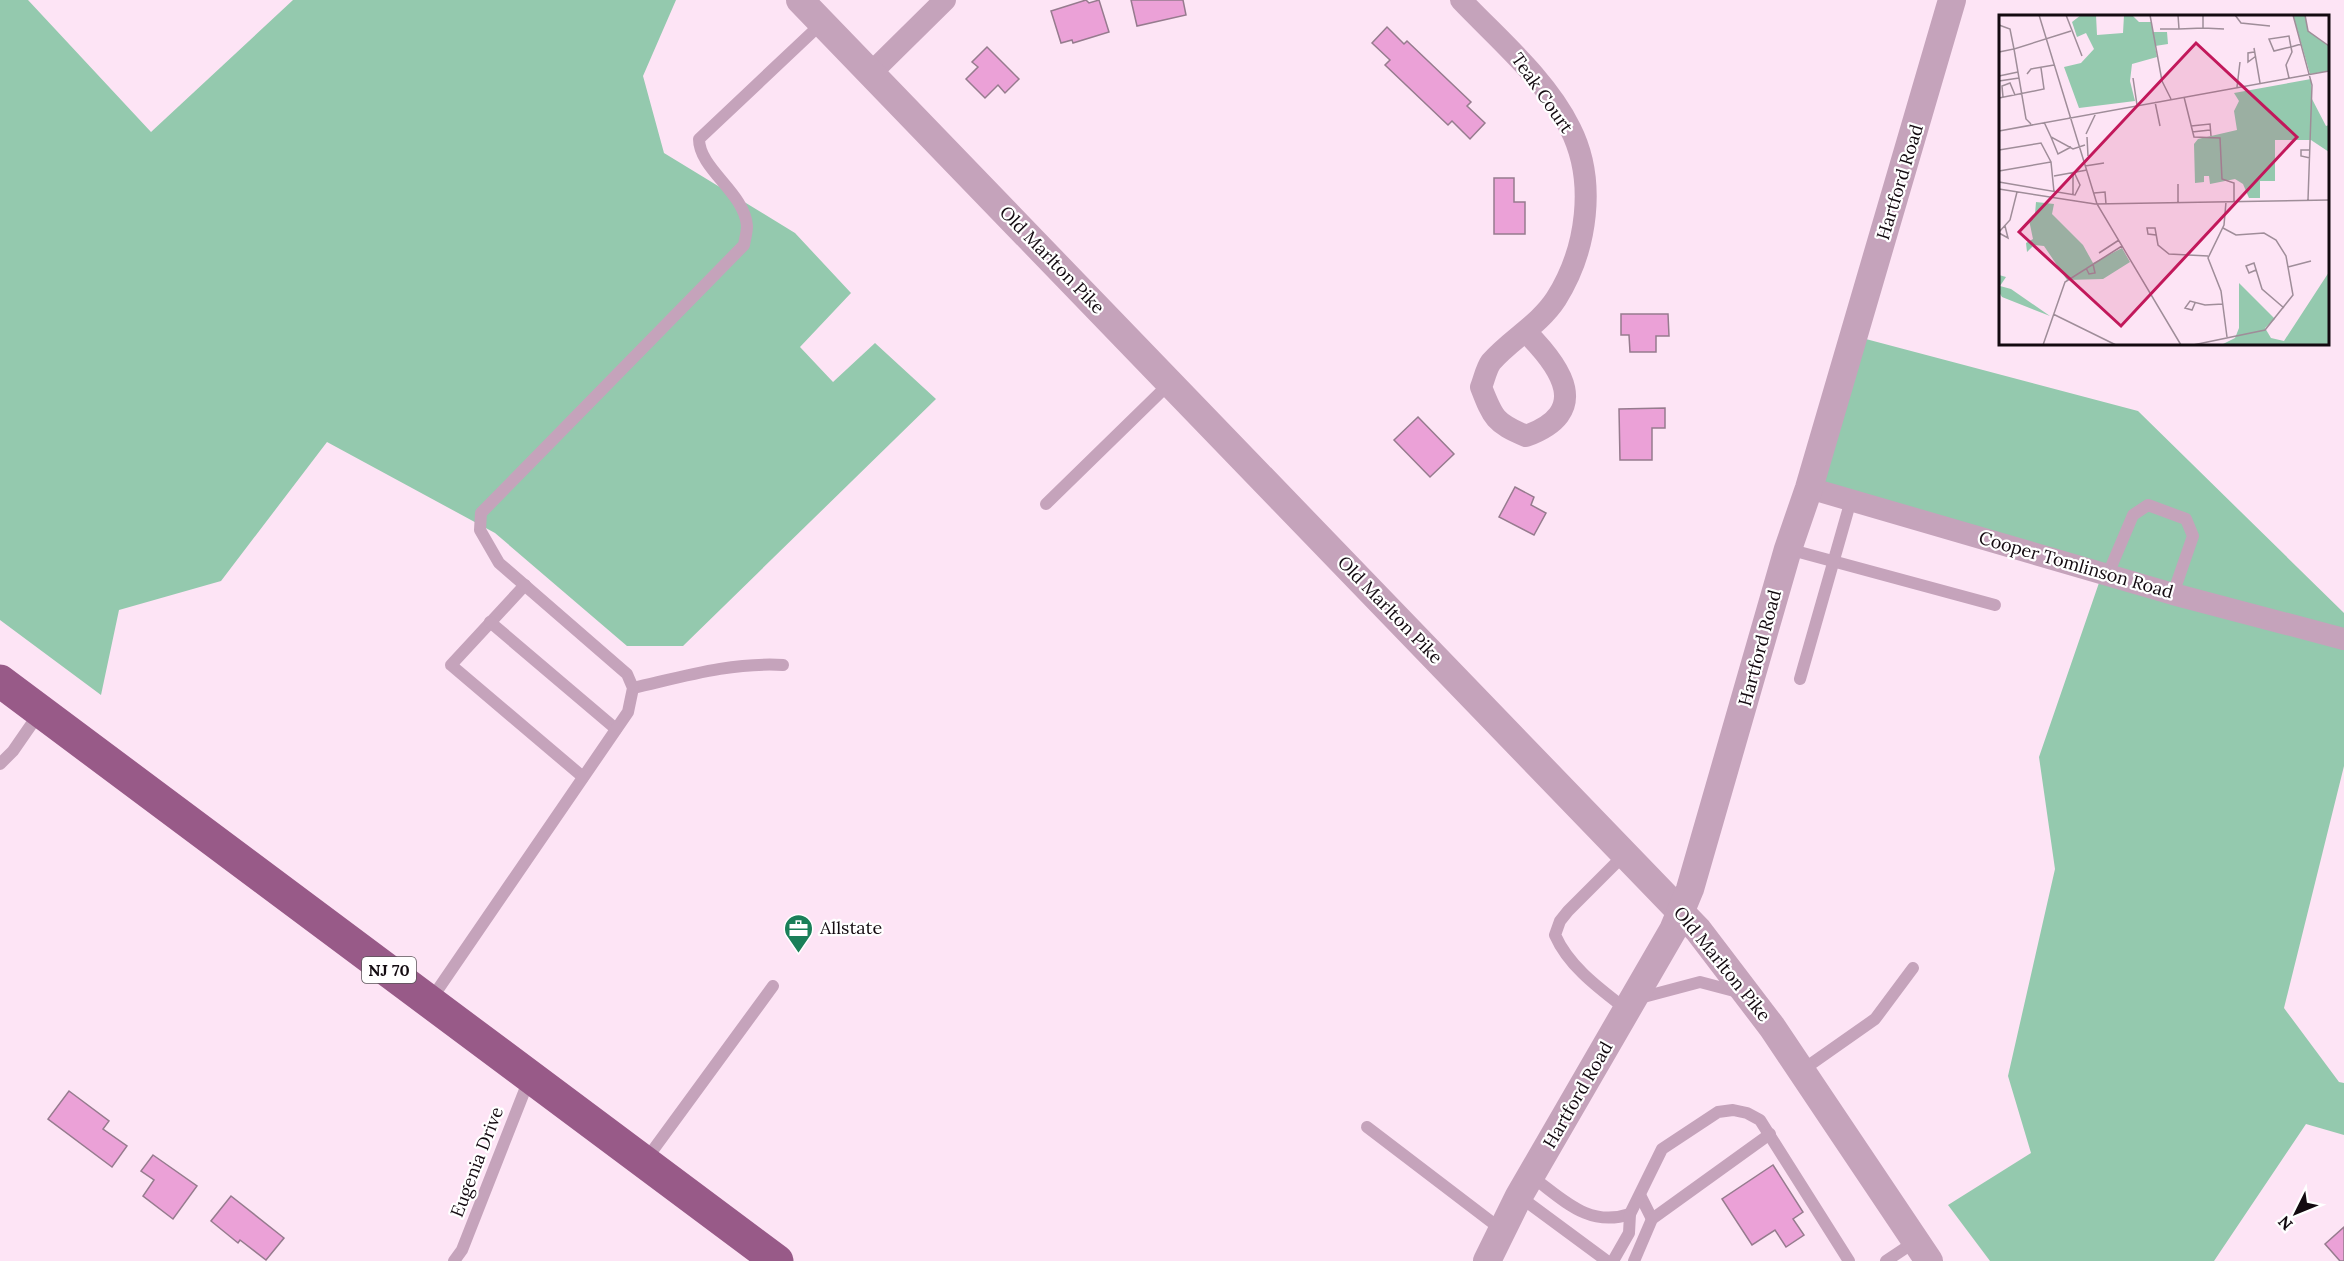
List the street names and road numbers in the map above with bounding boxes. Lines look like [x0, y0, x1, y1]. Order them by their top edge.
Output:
street label: Teak Court [1506, 48, 1578, 137]
street label: Hartford Road [1871, 121, 1928, 242]
street label: Old Marlton Pike [995, 201, 1110, 319]
street label: Cooper Tomlinson Road [1976, 526, 2176, 603]
street label: Old Marlton Pike [1333, 551, 1448, 669]
street label: Hartford Road [1733, 587, 1786, 709]
street label: Old Marlton Pike [1669, 901, 1776, 1026]
road number: NJ 70 [362, 957, 416, 983]
street label: Hartford Road [1538, 1037, 1618, 1152]
street label: Eugenia Drive [445, 1103, 508, 1220]

